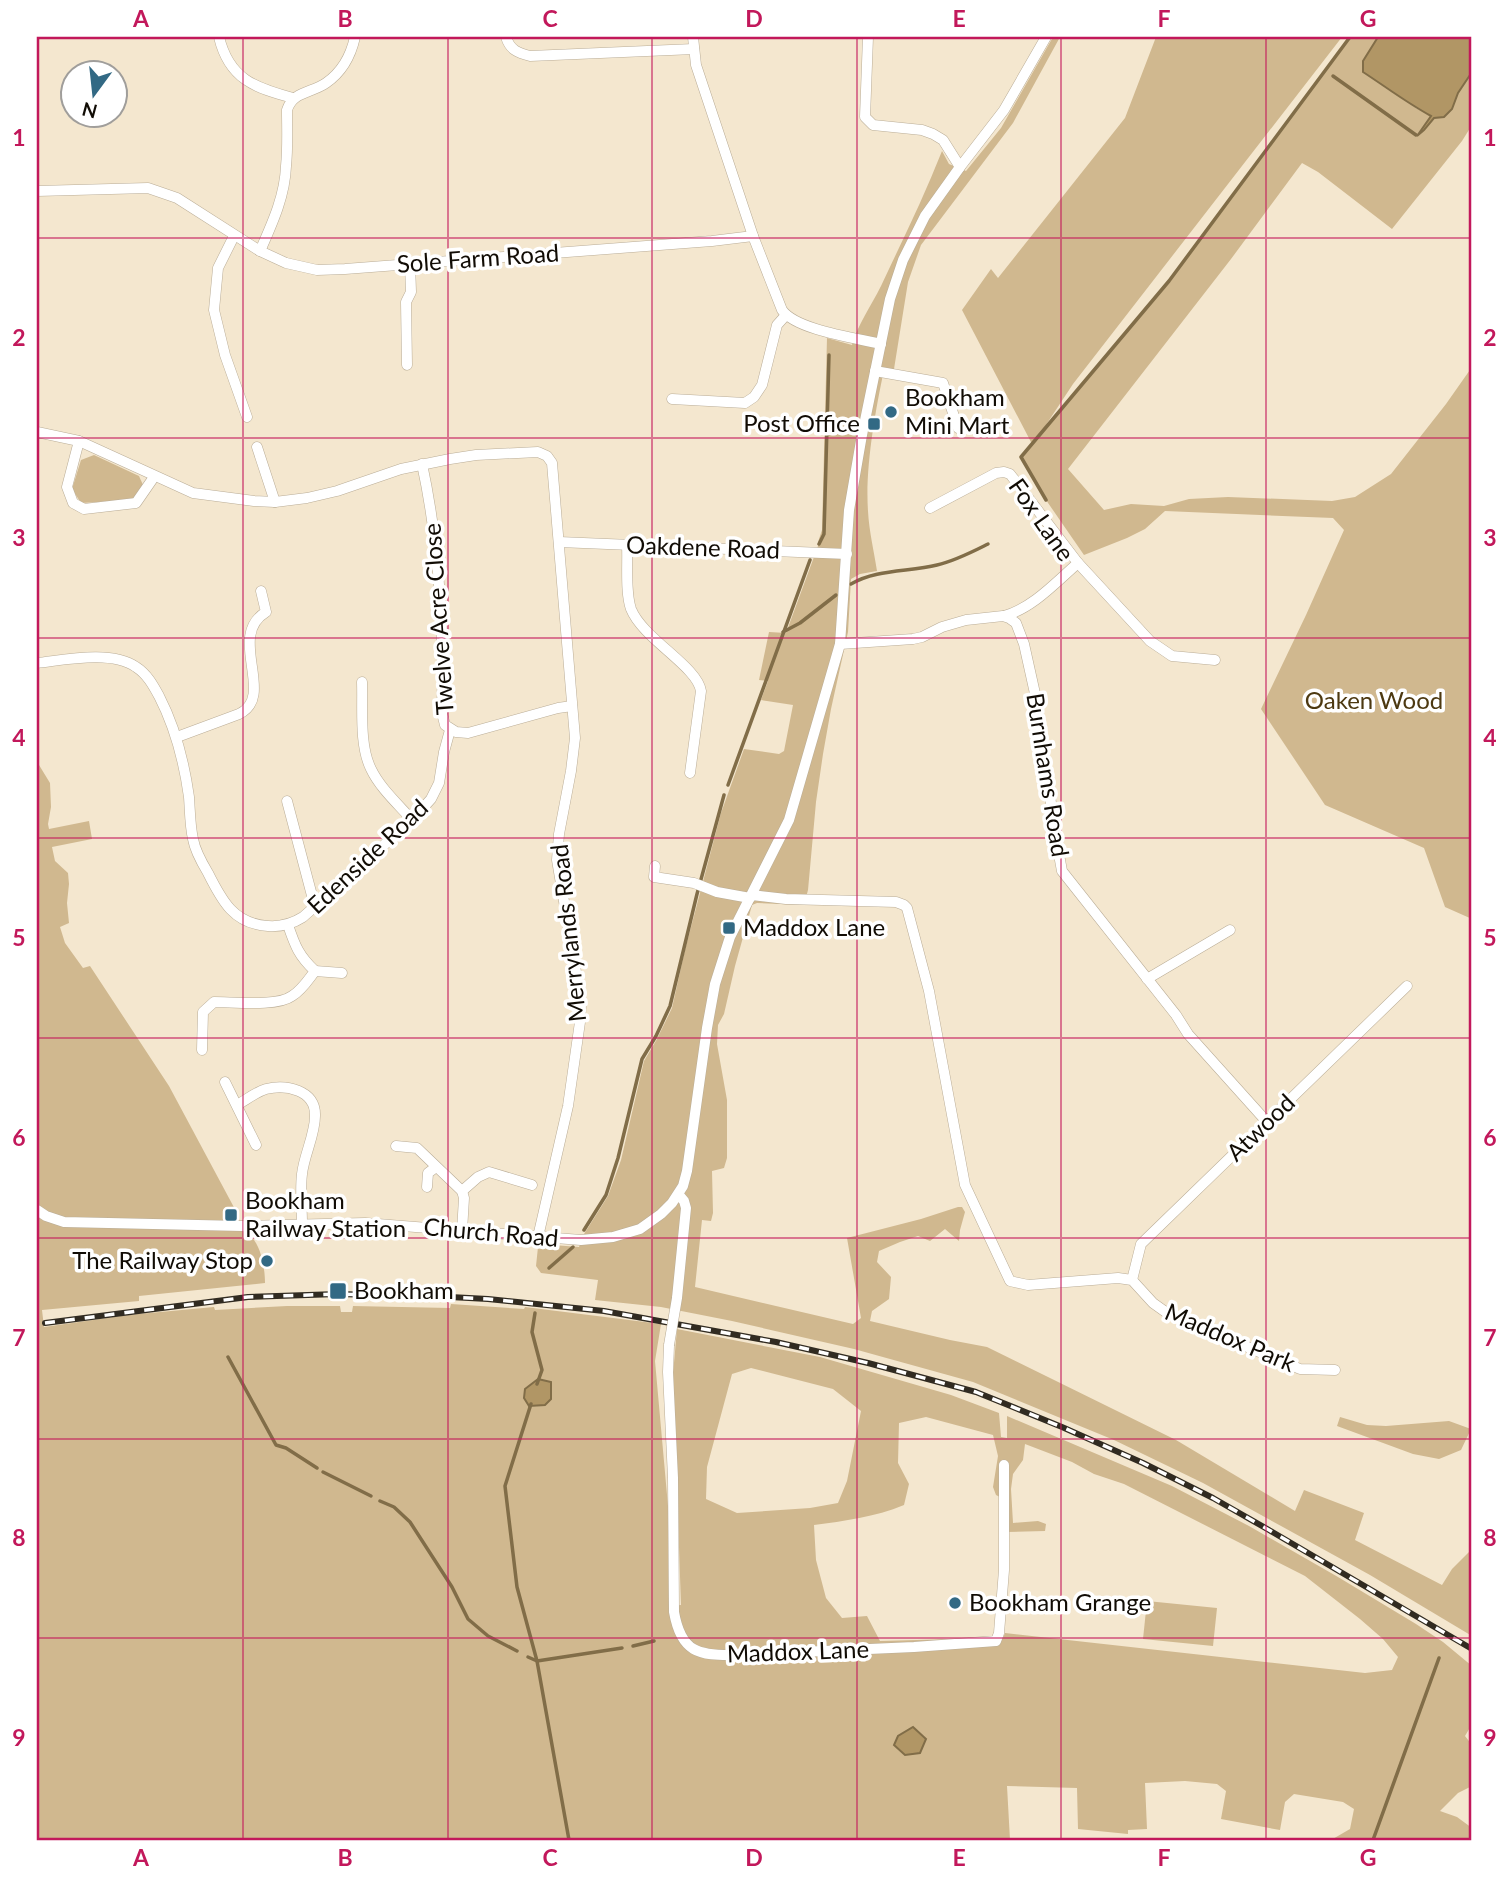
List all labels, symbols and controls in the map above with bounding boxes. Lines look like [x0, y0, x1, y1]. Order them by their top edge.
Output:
text: A [132, 4, 150, 32]
text: B [337, 4, 353, 32]
text: C [542, 4, 558, 32]
text: D [745, 4, 763, 32]
text: E [952, 4, 966, 32]
text: F [1157, 4, 1171, 32]
text: G [1360, 4, 1376, 32]
north arrow [60, 60, 130, 130]
text: N [79, 98, 100, 124]
text: 1 [12, 123, 26, 151]
text: 1 [1483, 123, 1497, 151]
street label: Sole Farm Road [396, 237, 560, 278]
text: 2 [12, 323, 26, 351]
text: 2 [1483, 323, 1497, 351]
place label: Bookham Mini Mart [905, 382, 1010, 439]
marker: Bookham Mini Mart [883, 404, 899, 420]
place label: Post Office [743, 408, 860, 437]
marker: Post Office [866, 416, 882, 432]
street label: Fox Lane [1003, 472, 1081, 566]
street label: Twelve Acre Close [416, 522, 459, 716]
text: 3 [12, 523, 26, 551]
text: 3 [1483, 523, 1497, 551]
street label: Oakdene Road [626, 529, 780, 564]
park label: Oaken Wood [1305, 685, 1443, 714]
street label: Burnhams Road [1021, 691, 1076, 859]
text: 4 [12, 723, 26, 751]
text: 4 [1483, 723, 1497, 751]
street label: Edenside Road [301, 793, 433, 919]
street label: Merrylands Road [544, 843, 591, 1023]
place label: Maddox Lane [743, 912, 885, 941]
marker: Maddox Lane [721, 920, 737, 936]
text: 5 [12, 923, 26, 951]
text: 5 [1483, 923, 1497, 951]
street label: Atwood [1220, 1087, 1300, 1166]
text: 6 [12, 1123, 26, 1151]
text: 6 [1483, 1123, 1497, 1151]
place label: Bookham Railway Station [245, 1185, 406, 1242]
marker: Bookham Railway Station [223, 1207, 239, 1223]
street label: Church Road [422, 1211, 560, 1252]
place label: The Railway Stop [72, 1245, 253, 1274]
marker: The Railway Stop [259, 1253, 275, 1269]
place label: Bookham [354, 1275, 454, 1304]
marker: Bookham [328, 1281, 348, 1301]
street label: Maddox Park [1161, 1296, 1301, 1377]
text: 7 [12, 1323, 26, 1351]
text: 7 [1483, 1323, 1497, 1351]
text: 8 [12, 1523, 26, 1551]
text: 8 [1483, 1523, 1497, 1551]
place label: Bookham Grange [969, 1587, 1151, 1616]
marker: Bookham Grange [947, 1595, 963, 1611]
street label: Maddox Lane [726, 1634, 870, 1667]
text: 9 [12, 1723, 26, 1751]
text: 9 [1483, 1723, 1497, 1751]
text: A [132, 1843, 150, 1871]
text: B [337, 1843, 353, 1871]
text: C [542, 1843, 558, 1871]
text: D [745, 1843, 763, 1871]
text: E [952, 1843, 966, 1871]
text: F [1157, 1843, 1171, 1871]
text: G [1360, 1843, 1376, 1871]

